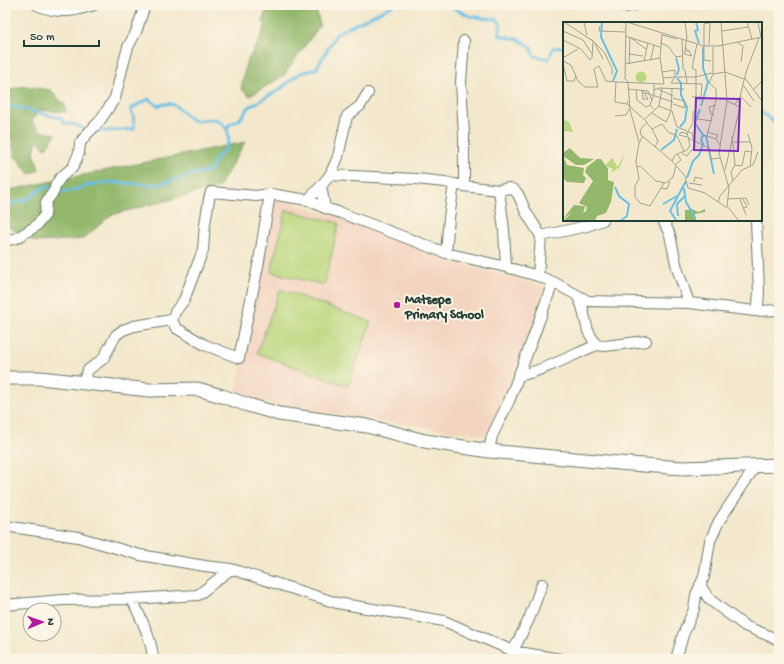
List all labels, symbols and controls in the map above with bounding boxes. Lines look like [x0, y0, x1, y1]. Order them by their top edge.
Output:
scale bar [24, 22, 99, 48]
inset map [563, 22, 762, 221]
text: 50 m [30, 31, 55, 45]
place label: Matsepe Primary School [404, 293, 484, 323]
marker: Matsepe Primary School [392, 300, 402, 310]
north arrow [22, 602, 62, 642]
text: N [44, 618, 56, 626]

